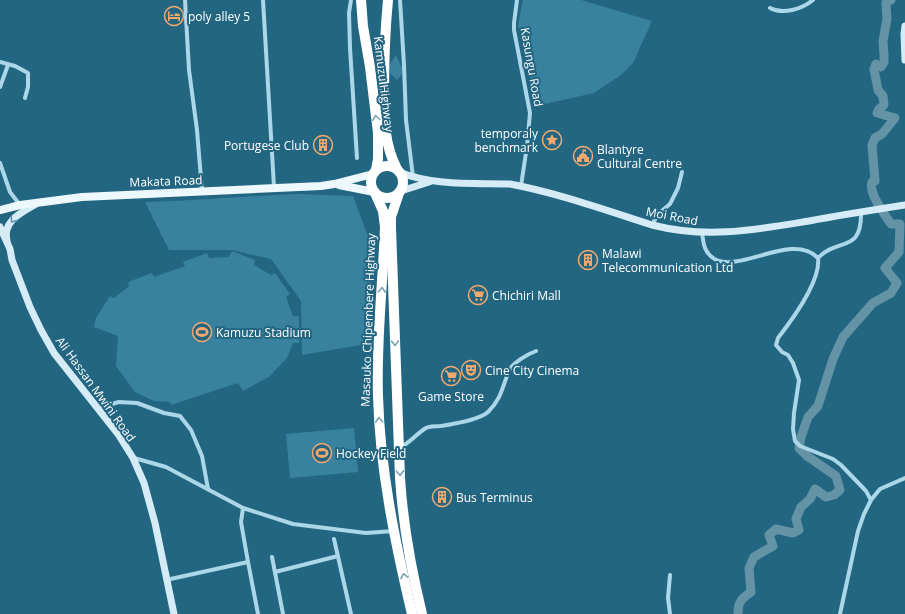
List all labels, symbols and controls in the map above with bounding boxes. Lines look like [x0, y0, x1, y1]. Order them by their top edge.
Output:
hotel icon: poly alley 5 [163, 5, 185, 27]
place label: poly alley 5 [188, 8, 250, 25]
street label: Kasungu Road [517, 26, 547, 108]
street label: Kamuzu Highway [370, 35, 398, 134]
one-way arrow [372, 115, 381, 121]
place label: temporaly benchmark [474, 125, 539, 156]
place icon: temporaly benchmark [541, 129, 563, 151]
building icon: Portugese Club [312, 134, 334, 156]
place label: Portugese Club [224, 137, 309, 154]
place label: Blantyre Cultural Centre [597, 141, 682, 172]
public building icon: Blantyre Cultural Centre [572, 145, 594, 167]
street label: Makata Road [129, 171, 203, 191]
street label: Moi Road [644, 203, 700, 229]
one-way arrow [10, 216, 18, 223]
street label: Masauko Chipembere Highway [356, 232, 380, 407]
place label: Malawi Telecommunication Ltd [602, 245, 733, 276]
building icon: Malawi Telecommunication Ltd [577, 249, 599, 271]
supermarket icon: Chichiri Mall [467, 284, 489, 306]
one-way arrow [377, 287, 386, 293]
place label: Chichiri Mall [492, 287, 561, 304]
sports icon: Kamuzu Stadium [191, 321, 213, 343]
place label: Kamuzu Stadium [216, 324, 311, 341]
street label: Ali Hassan Mwini Road [52, 333, 140, 445]
one-way arrow [391, 340, 399, 346]
theatre icon: Cine City Cinema [460, 359, 482, 381]
place label: Cine City Cinema [485, 362, 579, 379]
supermarket icon: Game Store [440, 365, 462, 387]
place label: Game Store [418, 388, 484, 405]
one-way arrow [374, 417, 383, 423]
sports icon: Hockey Field [311, 442, 333, 464]
place label: Hockey Field [336, 445, 406, 462]
one-way arrow [395, 470, 404, 476]
building icon: Bus Terminus [431, 486, 453, 508]
place label: Bus Terminus [456, 489, 533, 506]
one-way arrow [400, 573, 408, 579]

